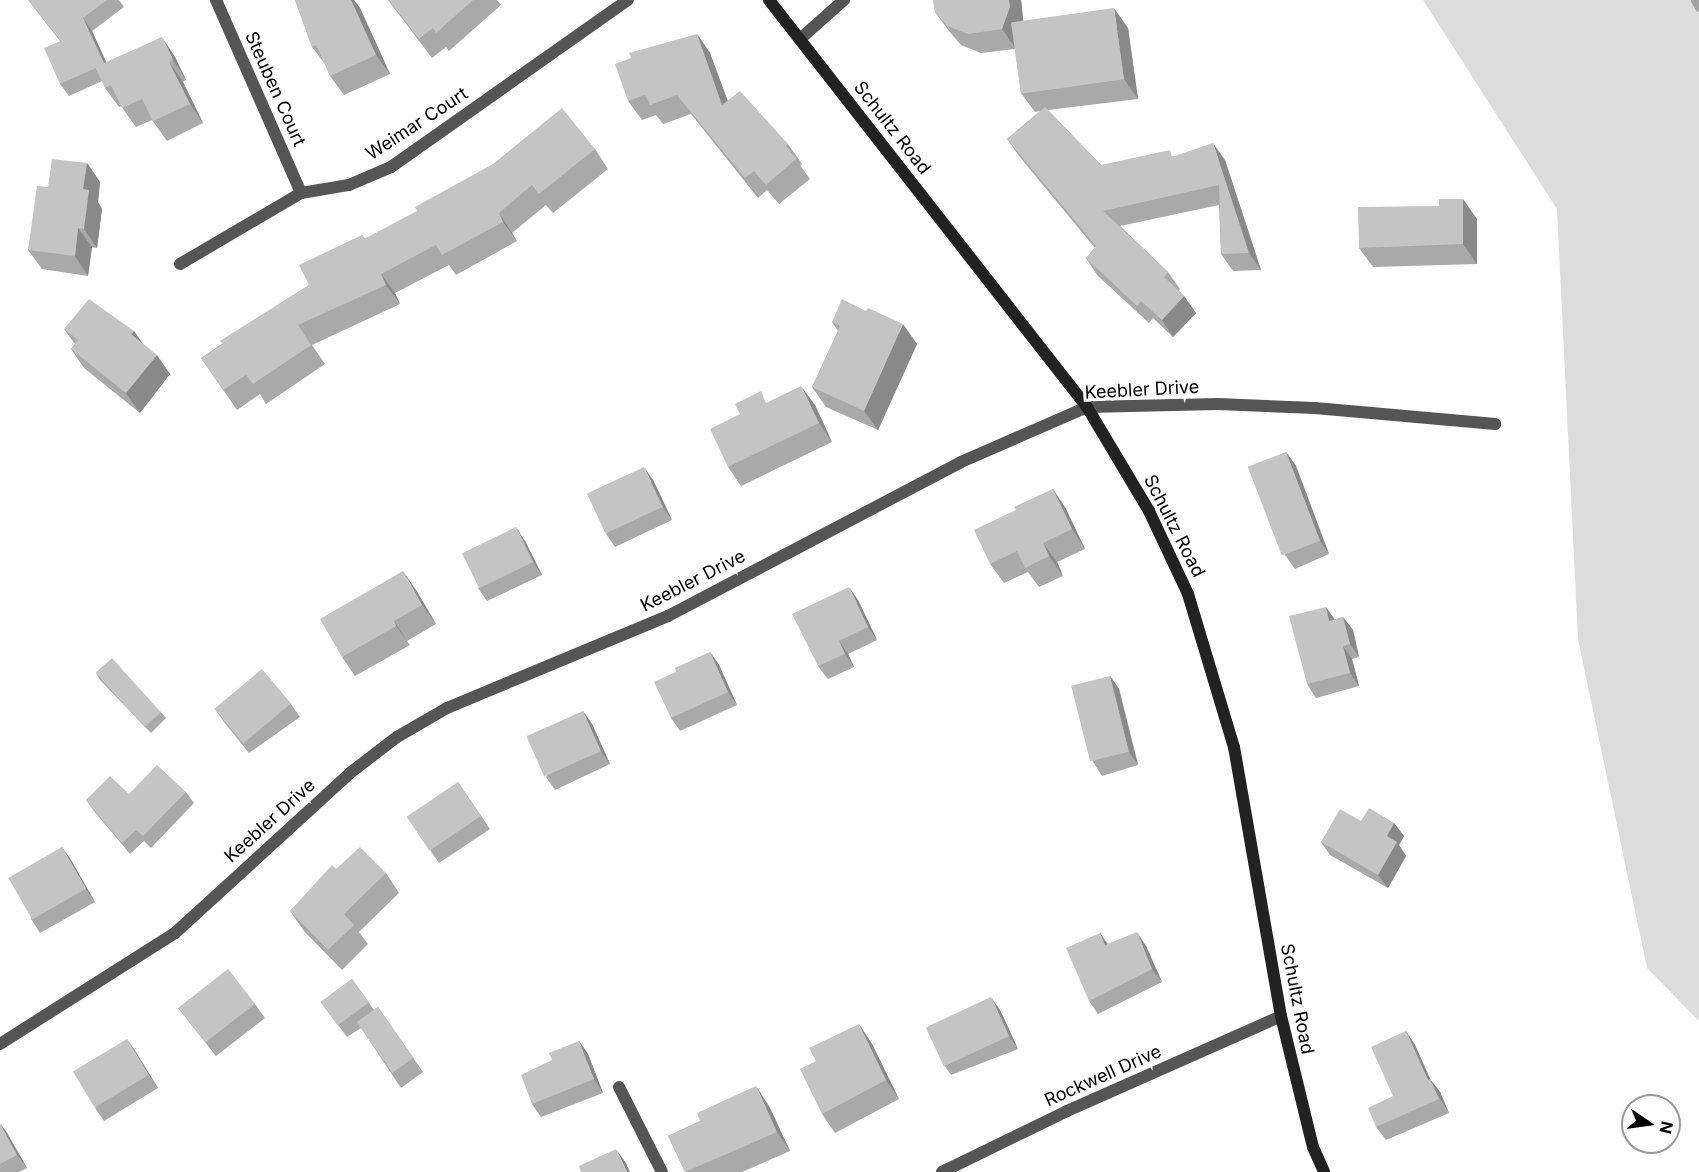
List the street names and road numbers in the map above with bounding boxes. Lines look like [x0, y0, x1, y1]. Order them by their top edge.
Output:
street label: Steuben Court [240, 28, 310, 150]
street label: Schultz Road [849, 77, 935, 179]
street label: Weimar Court [362, 83, 472, 165]
street label: Keebler Drive [1084, 376, 1200, 404]
street label: Schultz Road [1139, 471, 1209, 581]
street label: Keebler Drive [637, 545, 749, 617]
street label: Keebler Drive [220, 775, 320, 867]
street label: Schultz Road [1276, 942, 1318, 1056]
street label: Rockwell Drive [1041, 1041, 1165, 1111]

